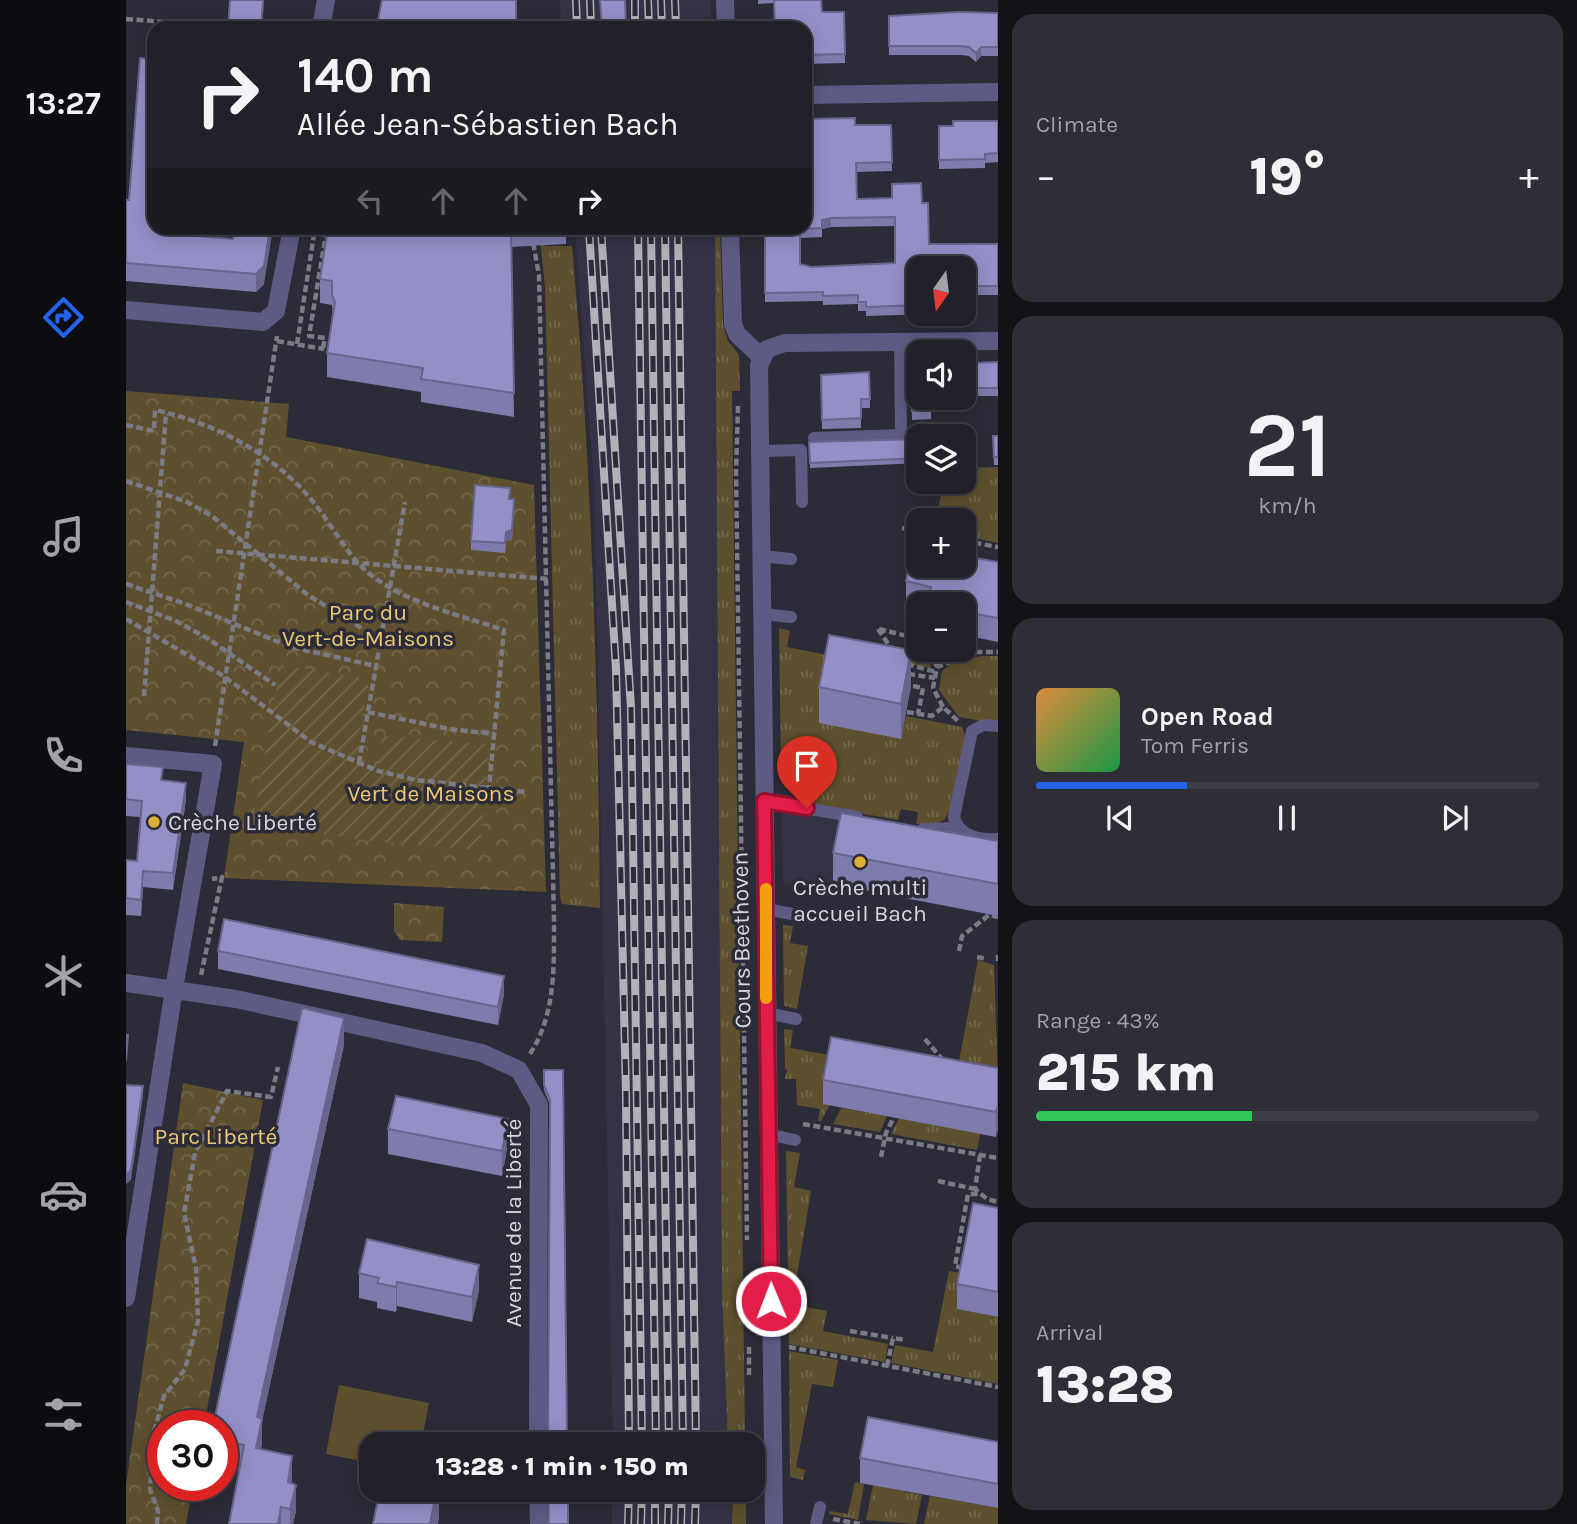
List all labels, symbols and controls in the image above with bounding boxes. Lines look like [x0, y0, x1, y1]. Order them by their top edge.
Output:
text: 140 m [297, 47, 434, 104]
icon: right [182, 49, 273, 140]
text: 13:27 [25, 85, 101, 122]
text: Allée Jean-Sébastien Bach [297, 106, 679, 143]
text: Climate [1036, 111, 1118, 138]
text: 19° [1249, 146, 1326, 207]
text: − [1036, 154, 1056, 199]
text: + [1519, 154, 1539, 199]
icon: left [351, 182, 389, 220]
icon: ahead [424, 182, 462, 220]
icon: ahead [497, 182, 535, 220]
icon: right [570, 182, 608, 220]
north arrow [906, 256, 976, 326]
map controls [906, 256, 976, 662]
icon: directions [39, 293, 88, 342]
button: sound [906, 340, 976, 410]
text: 21 [1244, 393, 1331, 499]
button: layers [906, 424, 976, 494]
text: km/h [1258, 492, 1317, 519]
button: + [906, 508, 976, 578]
icon: music [39, 512, 88, 561]
button: − [906, 592, 976, 662]
park label: Parc du Vert-de-Maisons [282, 599, 454, 652]
text: Open Road [1141, 701, 1274, 732]
icon: phone [39, 731, 88, 780]
text: Tom Ferris [1141, 732, 1249, 759]
pin [777, 736, 837, 808]
icon: arrive [788, 747, 826, 785]
park label: Vert de Maisons [348, 780, 514, 807]
icon: previous [1101, 799, 1139, 837]
icon: pause [1268, 799, 1306, 837]
icon: next [1436, 799, 1474, 837]
place label: Crèche Liberté [168, 809, 317, 836]
marker: Crèche Liberté [146, 814, 162, 830]
street label: Cours Beethoven [726, 851, 757, 1029]
marker: Crèche multi accueil Bach [852, 854, 868, 870]
place label: Crèche multi accueil Bach [793, 874, 927, 927]
icon: climate [39, 951, 88, 1000]
text: Range · 43% [1036, 1007, 1160, 1034]
text: 215 km [1036, 1042, 1216, 1103]
street label: Avenue de la Liberté [500, 1119, 527, 1327]
park label: Parc Liberté [155, 1123, 277, 1150]
icon: car [39, 1170, 88, 1219]
position arrow [734, 1264, 808, 1338]
text: Arrival [1036, 1319, 1103, 1346]
text: 13:28 [1036, 1354, 1174, 1415]
icon: filters [39, 1390, 88, 1439]
speed limit sign: 30 [147, 1410, 238, 1501]
text: 13:28 · 1 min · 150 m [435, 1451, 689, 1482]

